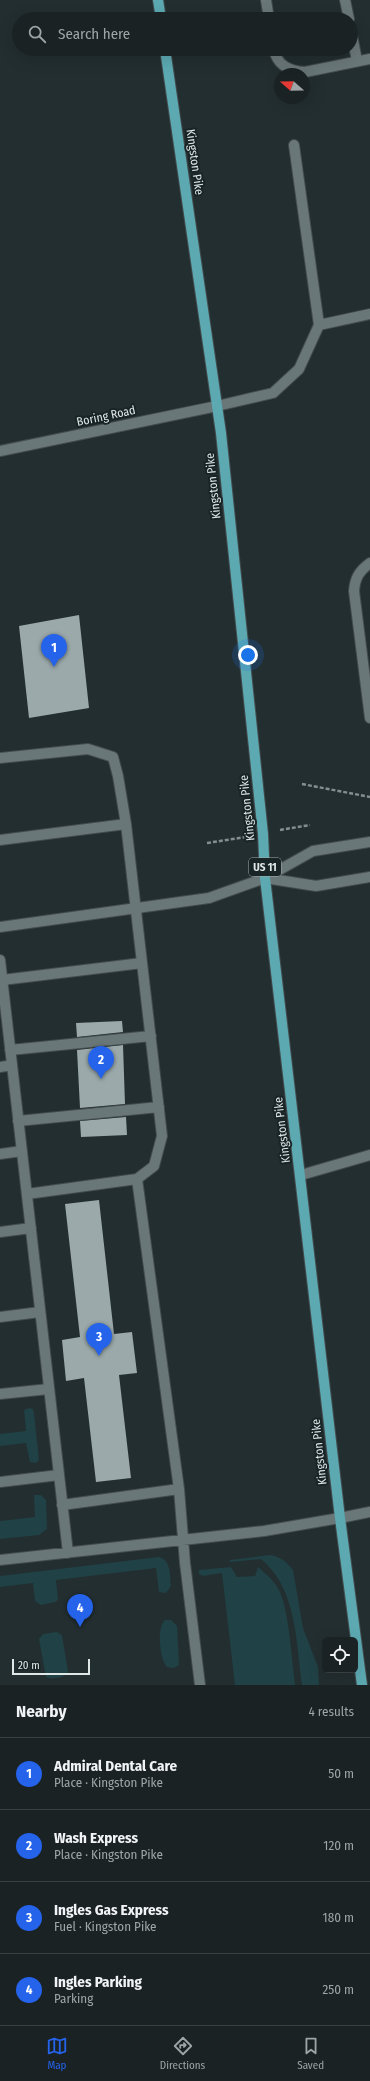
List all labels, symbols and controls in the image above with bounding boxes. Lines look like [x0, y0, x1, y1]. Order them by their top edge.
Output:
search box [12, 12, 358, 56]
icon: search [26, 23, 48, 45]
text: Search here [58, 25, 130, 43]
north arrow [274, 68, 310, 104]
street label: Kingston Pike [183, 128, 207, 196]
street label: Boring Road [75, 403, 137, 429]
street label: Kingston Pike [203, 452, 223, 520]
pin: 1 [41, 634, 67, 667]
your location [238, 645, 258, 665]
street label: Kingston Pike [237, 774, 257, 842]
road number: US 11 [249, 858, 281, 876]
pin: 2 [88, 1046, 114, 1079]
street label: Kingston Pike [271, 1096, 293, 1164]
pin: 3 [86, 1323, 112, 1356]
street label: Kingston Pike [309, 1418, 329, 1486]
pin: 4 [67, 1594, 93, 1627]
map controls [322, 1637, 358, 1673]
button: locate [322, 1637, 358, 1673]
scale bar [12, 1657, 90, 1676]
text: 20 m [18, 1659, 40, 1672]
text: Nearby [16, 1701, 67, 1722]
text: 4 results [308, 1704, 354, 1719]
text: Admiral Dental Care [54, 1757, 177, 1775]
text: 1 [26, 1766, 32, 1781]
text: 50 m [328, 1766, 354, 1781]
text: Place · Kingston Pike [54, 1775, 163, 1790]
text: Wash Express [54, 1829, 138, 1847]
text: 2 [26, 1838, 32, 1853]
text: 120 m [323, 1838, 354, 1853]
text: Place · Kingston Pike [54, 1847, 163, 1862]
text: Ingles Gas Express [54, 1901, 169, 1919]
text: 3 [26, 1910, 32, 1925]
text: 180 m [323, 1910, 354, 1925]
text: Fuel · Kingston Pike [54, 1919, 157, 1934]
text: Ingles Parking [54, 1973, 142, 1991]
text: 4 [26, 1982, 32, 1997]
text: 250 m [322, 1982, 354, 1997]
text: Parking [54, 1991, 93, 2006]
tab: Map [46, 2035, 68, 2072]
tab: Directions [160, 2035, 205, 2072]
tab: Saved [297, 2035, 324, 2072]

